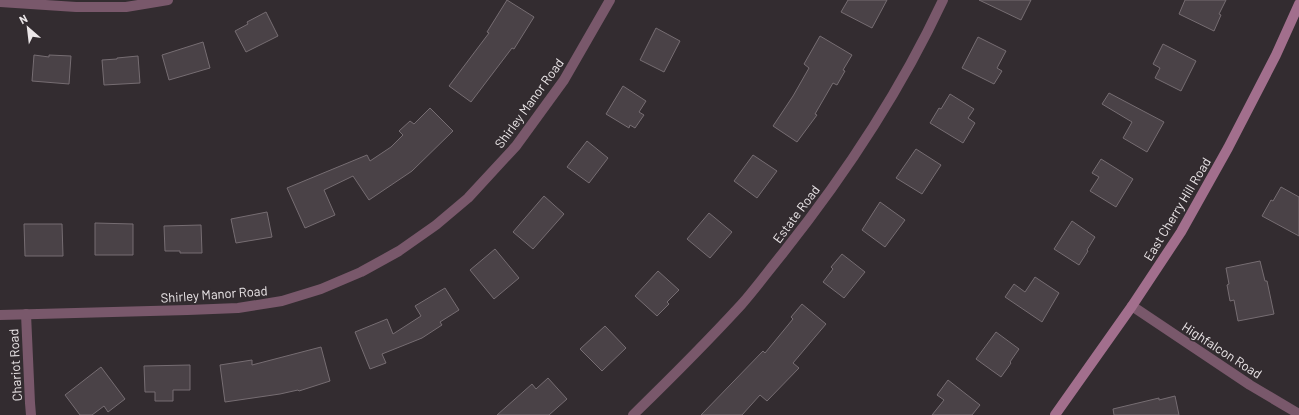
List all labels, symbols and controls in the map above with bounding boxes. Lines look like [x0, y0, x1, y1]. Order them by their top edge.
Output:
north arrow [8, 8, 48, 48]
text: N [17, 11, 29, 26]
street label: Shirley Manor Road [491, 55, 567, 151]
street label: East Cherry Hill Road [1140, 155, 1214, 263]
street label: Estate Road [769, 182, 823, 246]
street label: Shirley Manor Road [160, 282, 268, 306]
street label: Highfalcon Road [1179, 318, 1265, 382]
street label: Chariot Road [5, 328, 25, 402]

